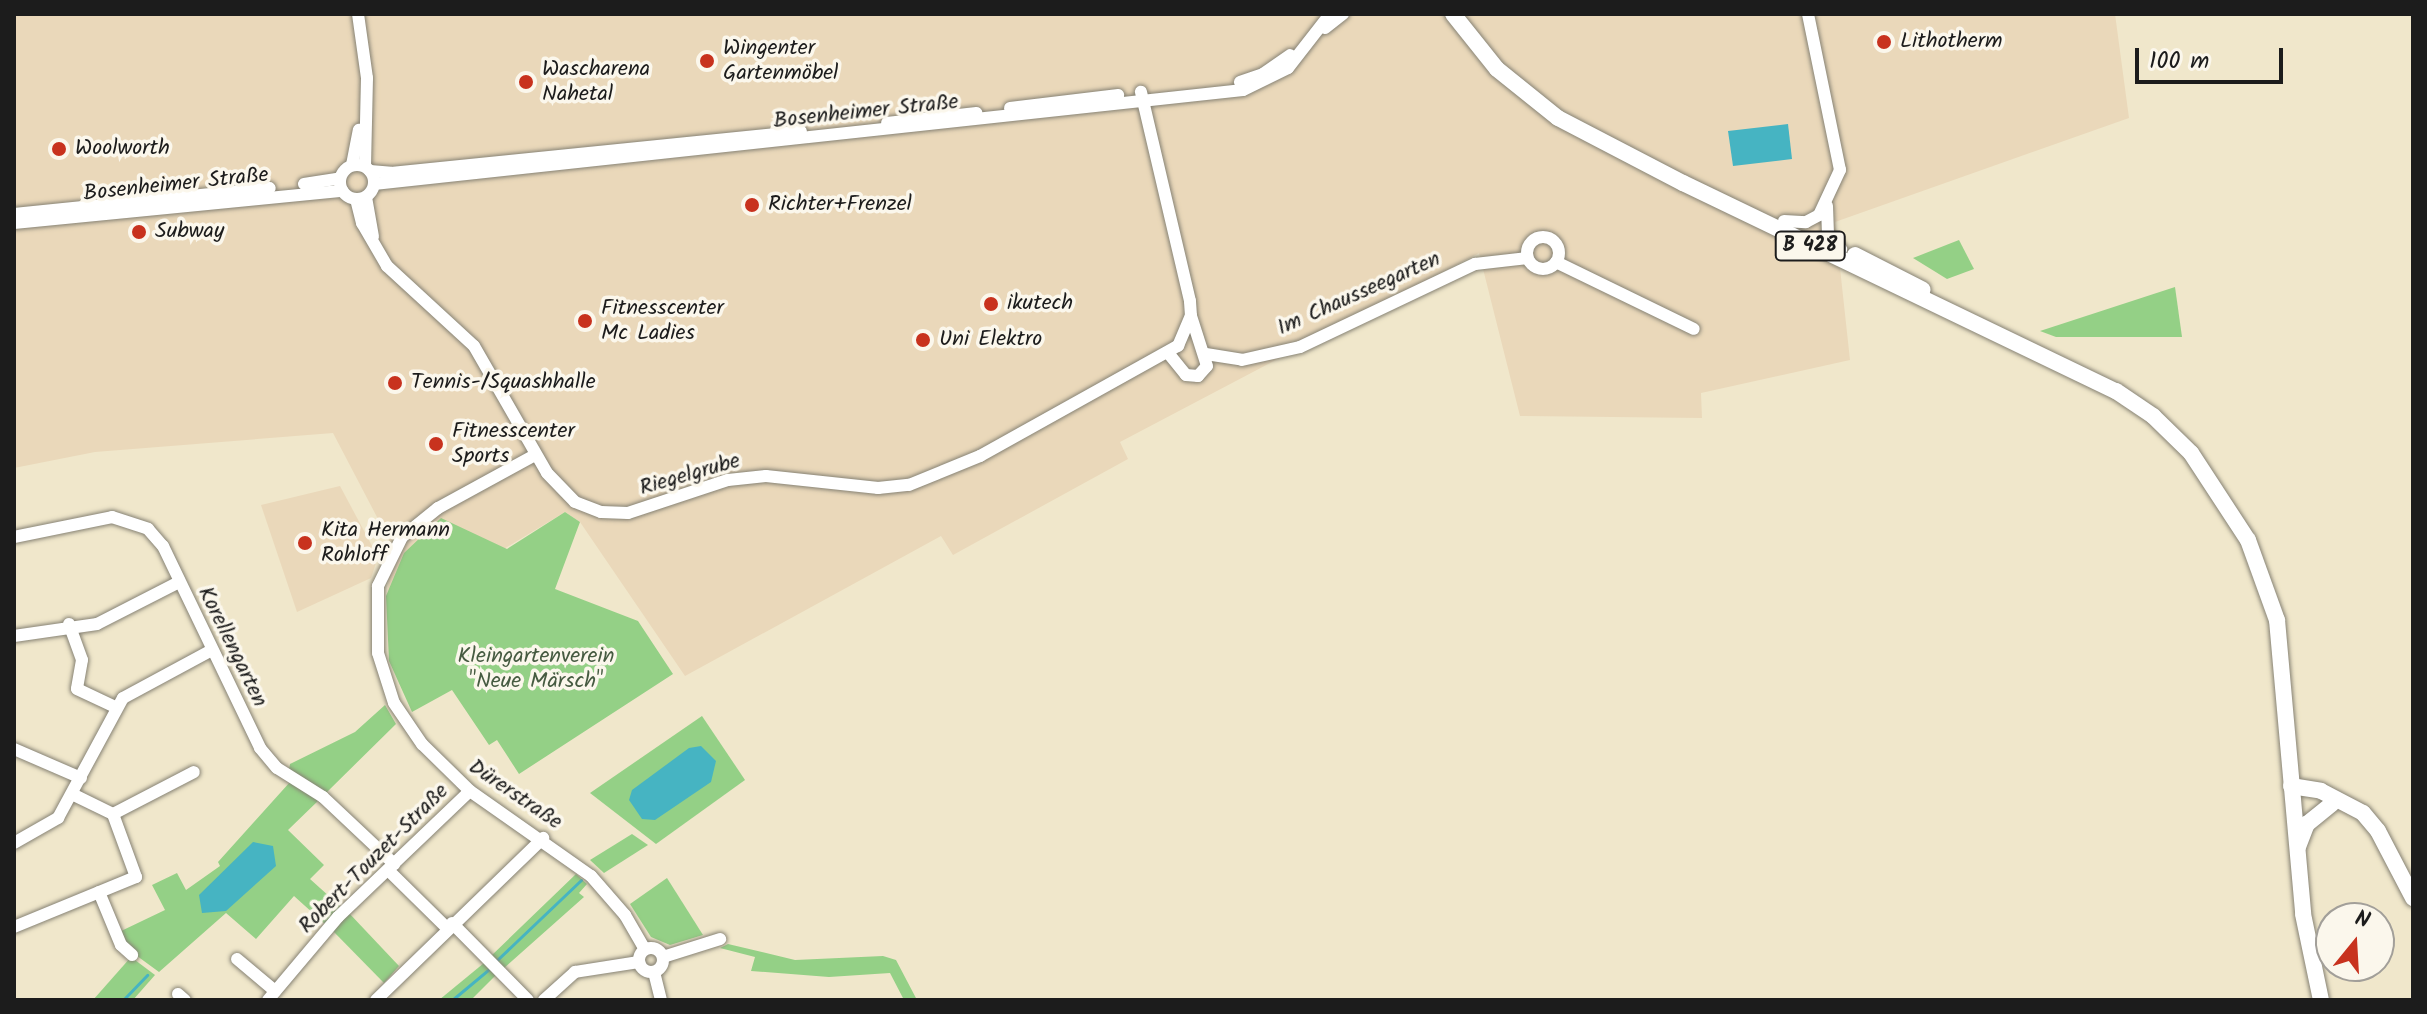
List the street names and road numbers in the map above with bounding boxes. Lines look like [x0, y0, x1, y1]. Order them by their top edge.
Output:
street label: Bosenheimer Straße [772, 89, 960, 135]
street label: Bosenheimer Straße [82, 162, 270, 208]
road number: B 428 [1774, 230, 1846, 262]
street label: Im Chausseegarten [1273, 246, 1445, 342]
street label: Riegelgrube [637, 448, 743, 502]
street label: Korellengarten [191, 582, 273, 712]
street label: Dürerstraße [463, 754, 567, 836]
street label: Robert-Touzet-Straße [294, 779, 454, 939]

